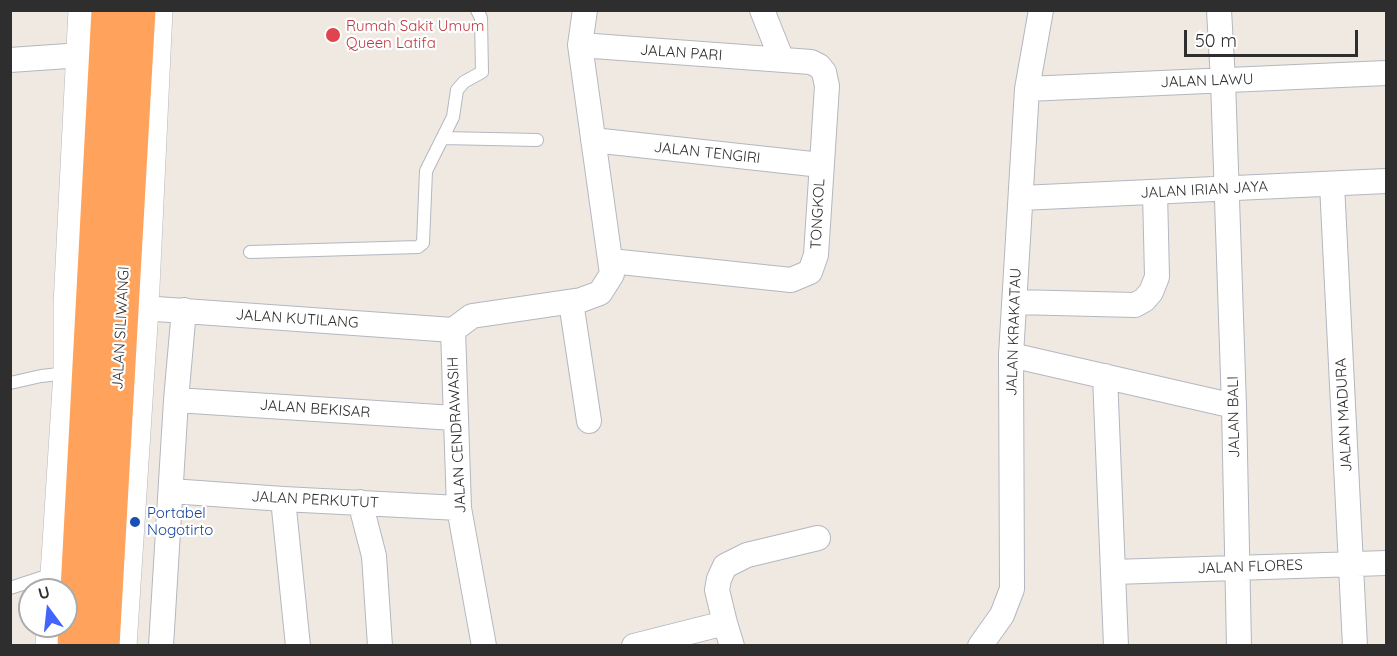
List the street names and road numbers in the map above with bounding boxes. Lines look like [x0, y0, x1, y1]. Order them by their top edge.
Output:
street label: JALAN PARI [639, 41, 723, 65]
street label: JALAN LAWU [1160, 70, 1254, 92]
street label: JALAN TENGIRI [653, 138, 761, 168]
street label: TONGKOL [807, 178, 829, 250]
street label: JALAN IRIAN JAYA [1140, 178, 1268, 202]
street label: JALAN SILIWANGI [109, 266, 133, 390]
street label: JALAN KRAKATAU [1003, 268, 1025, 396]
street label: JALAN KUTILANG [235, 306, 359, 332]
street label: JALAN CENDRAWASIH [444, 356, 470, 514]
street label: JALAN MADURA [1332, 358, 1356, 472]
street label: JALAN BALI [1224, 376, 1244, 458]
street label: JALAN BEKISAR [259, 396, 371, 422]
street label: JALAN PERKUTUT [251, 488, 379, 512]
street label: JALAN FLORES [1197, 556, 1303, 578]

